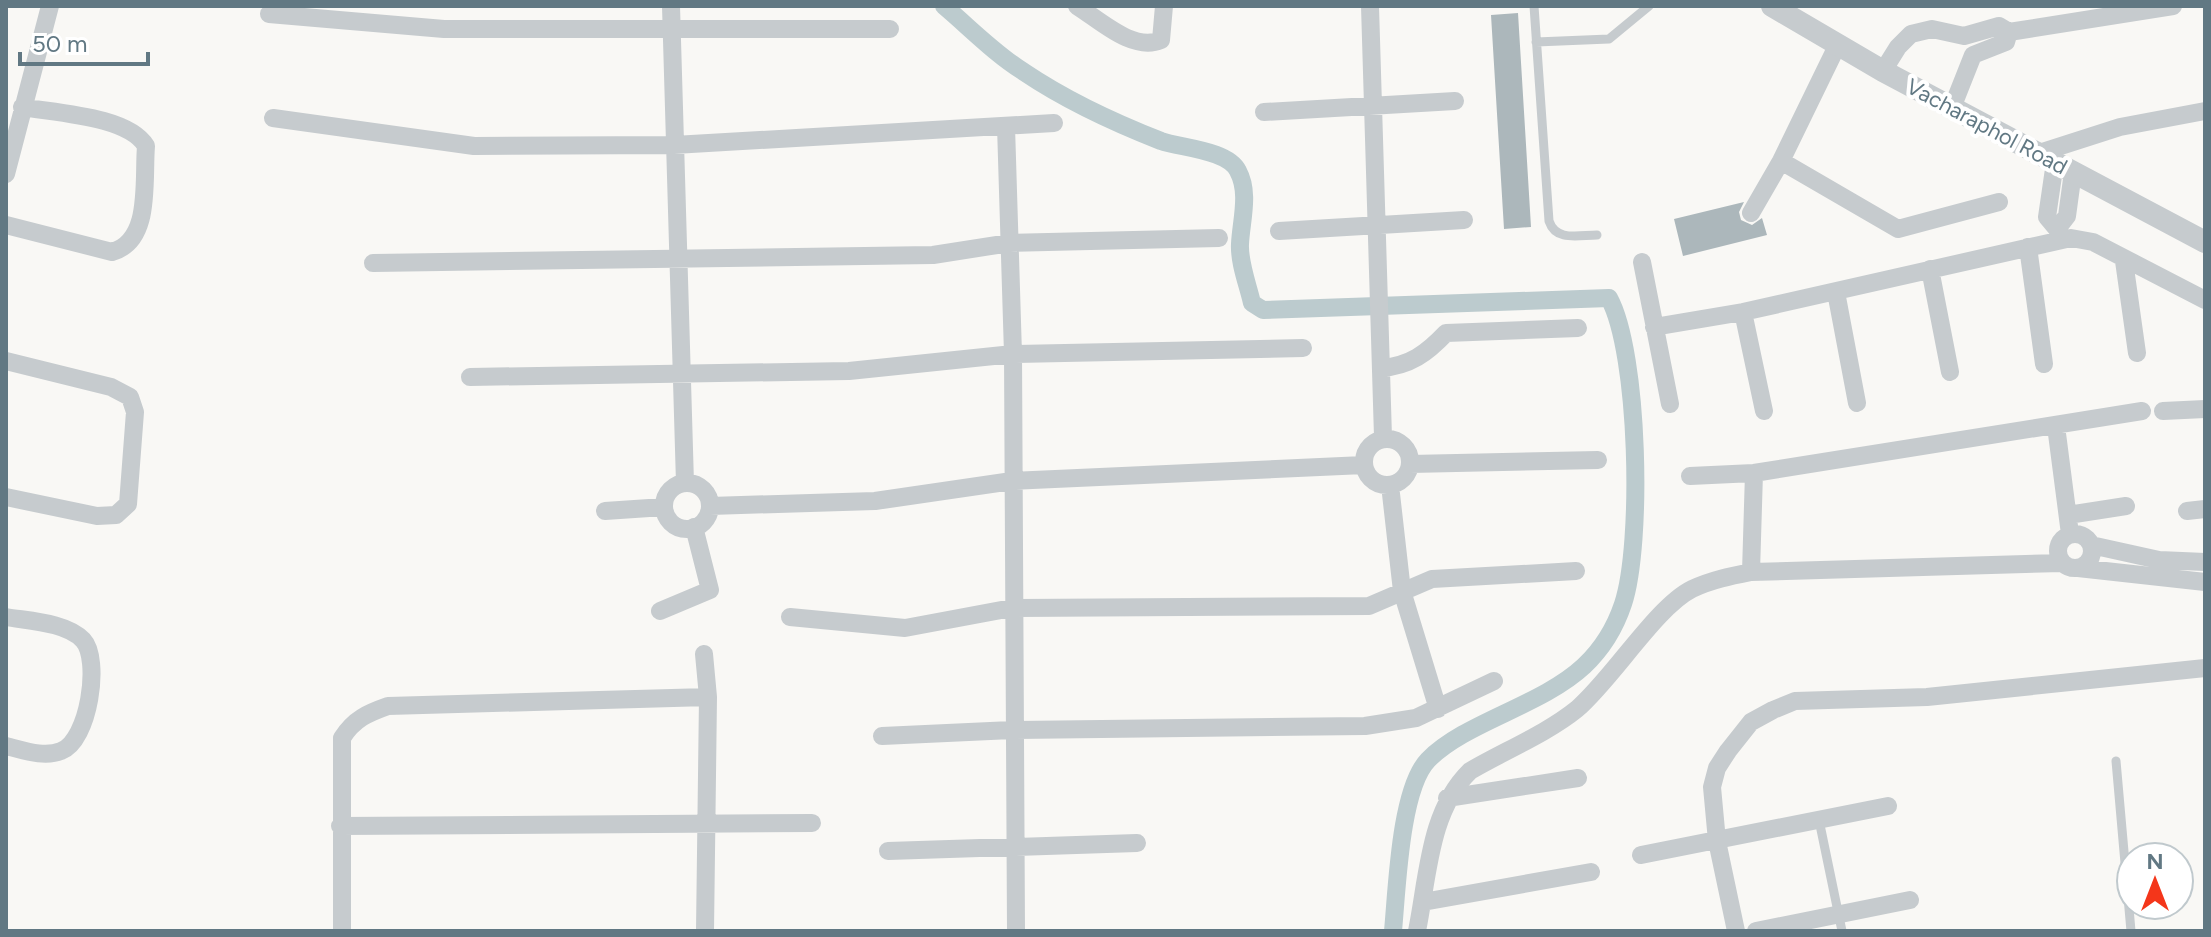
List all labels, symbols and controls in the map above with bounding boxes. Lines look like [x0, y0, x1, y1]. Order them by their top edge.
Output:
scale bar [20, 16, 148, 66]
text: 50 m [32, 29, 88, 58]
street label: Vacharaphol Road [1902, 73, 2072, 180]
north arrow [2115, 841, 2195, 921]
text: N [2146, 848, 2164, 875]

